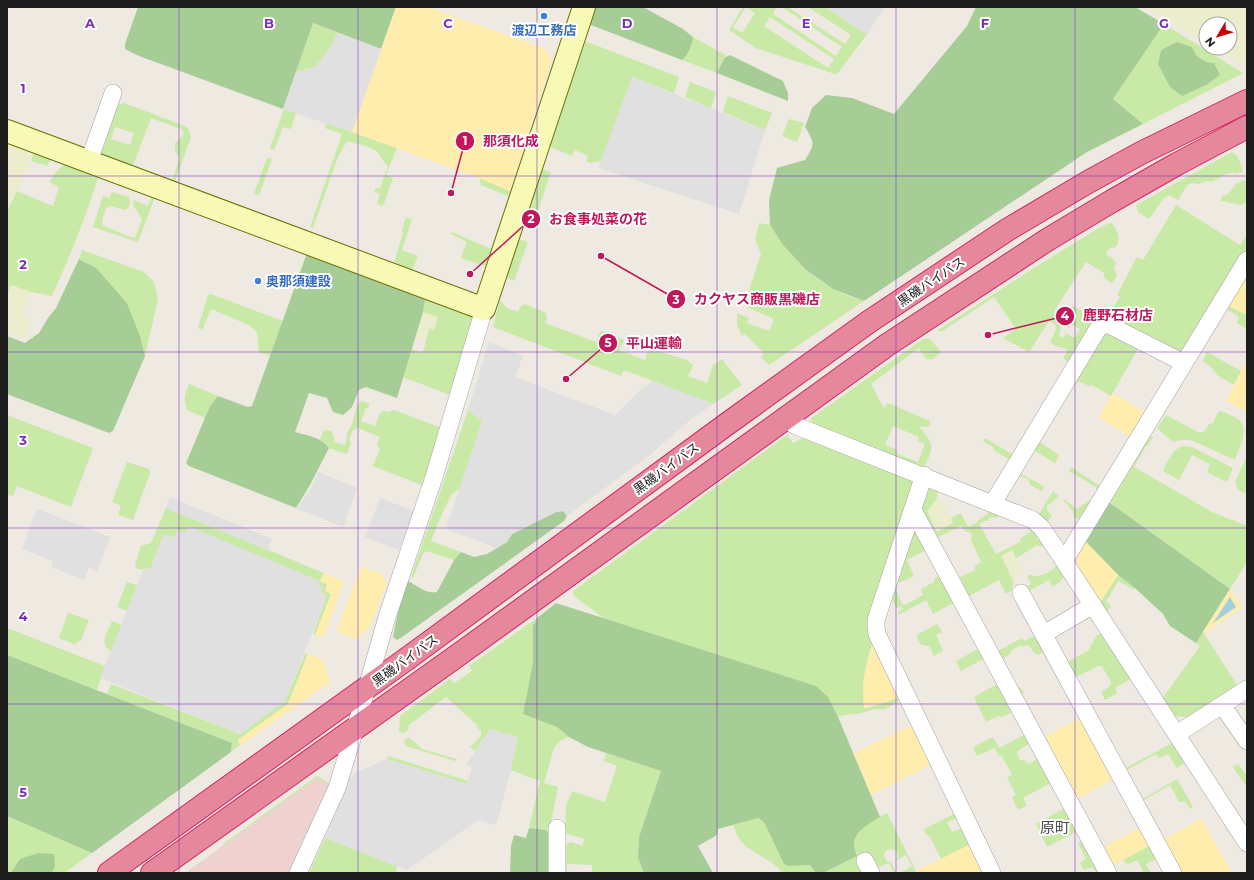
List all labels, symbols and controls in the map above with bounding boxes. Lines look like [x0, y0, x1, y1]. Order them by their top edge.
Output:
marker: 渡辺工務店 [539, 11, 549, 21]
text: A [84, 15, 96, 31]
text: B [264, 15, 274, 31]
text: C [443, 15, 453, 31]
text: D [622, 15, 633, 31]
text: E [802, 15, 811, 31]
text: F [981, 15, 989, 31]
text: G [1159, 15, 1169, 31]
north arrow [1198, 16, 1238, 56]
place label: 渡辺工務店 [511, 22, 577, 38]
text: N [1202, 34, 1218, 50]
text: 1 [20, 80, 26, 96]
callout: 那須化成 [455, 128, 547, 154]
text: 那須化成 [483, 132, 539, 150]
text: 1 [463, 133, 467, 148]
callout: お食事処菜の花 [521, 206, 655, 232]
text: お食事処菜の花 [549, 210, 647, 228]
text: 2 [527, 211, 535, 226]
street label: 黒磯バイパス [894, 253, 968, 309]
text: 2 [19, 256, 27, 272]
place label: 奥那須建設 [266, 273, 331, 289]
marker: 奥那須建設 [253, 276, 263, 286]
callout: カクヤス商販黒磯店 [666, 286, 828, 312]
text: カクヤス商販黒磯店 [694, 290, 820, 308]
text: 3 [671, 292, 680, 307]
callout: 鹿野石材店 [1055, 303, 1161, 329]
text: 鹿野石材店 [1083, 306, 1153, 324]
text: 4 [1061, 308, 1070, 323]
callout: 平山運輸 [598, 330, 690, 356]
text: 平山運輸 [626, 334, 682, 352]
text: 5 [604, 335, 612, 350]
text: 3 [18, 432, 27, 448]
street label: 黒磯バイパス [630, 439, 702, 497]
text: 4 [19, 608, 28, 624]
street label: 黒磯バイパス [369, 631, 441, 689]
text: 5 [19, 784, 27, 800]
district label: 原町 [1040, 818, 1070, 837]

